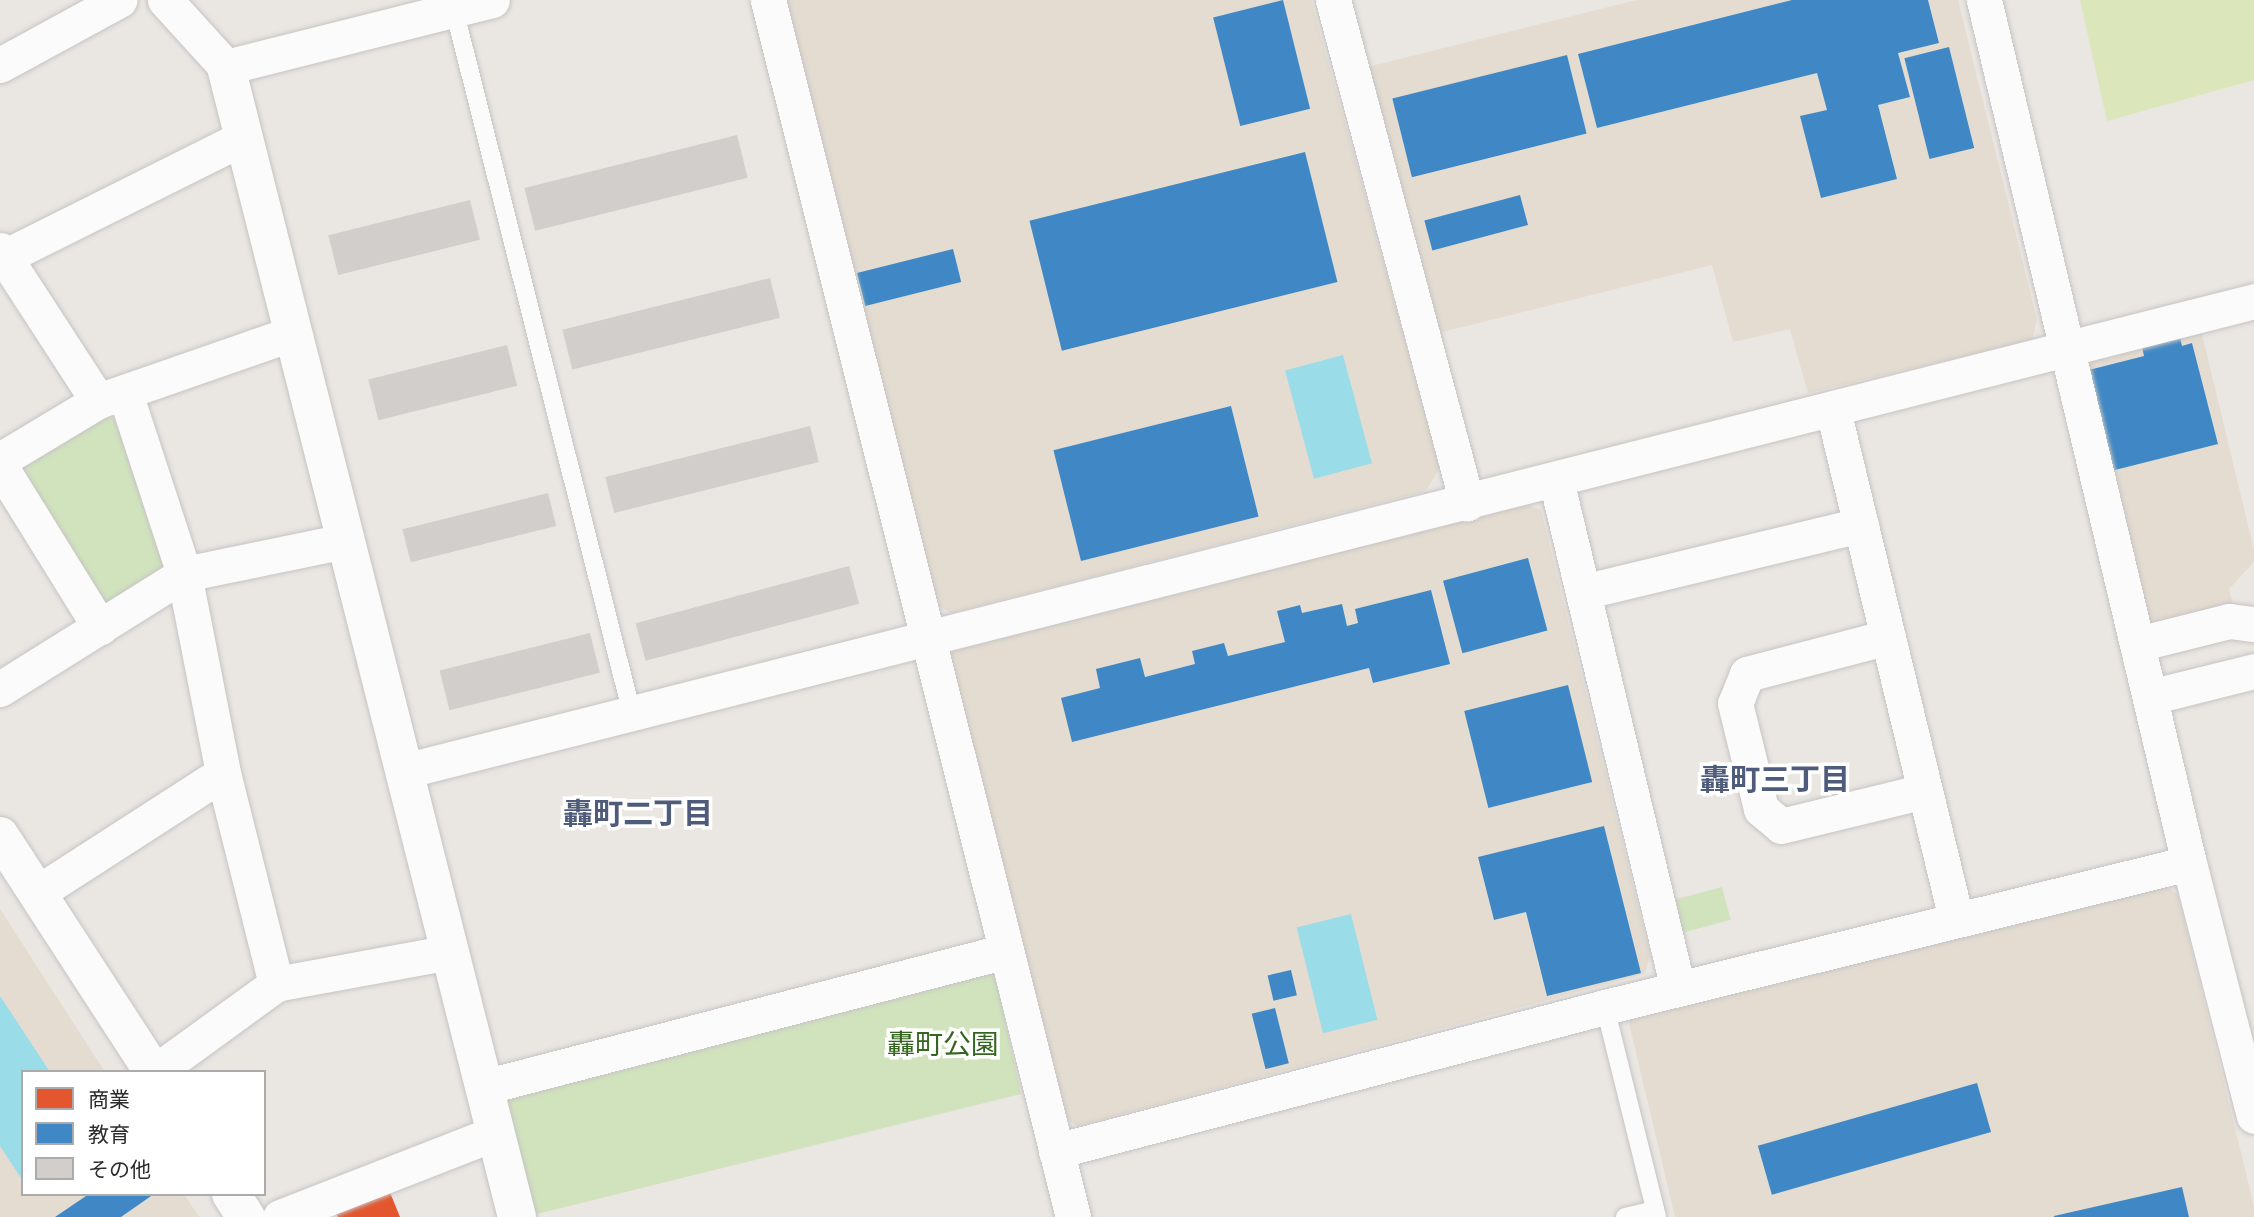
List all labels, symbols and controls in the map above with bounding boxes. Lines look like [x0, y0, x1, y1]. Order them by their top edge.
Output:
district label: 轟町三丁目 [1700, 762, 1850, 798]
district label: 轟町二丁目 [563, 796, 713, 832]
park label: 轟町公園 [887, 1028, 999, 1062]
legend [21, 1070, 266, 1196]
text: 商業 [88, 1085, 130, 1115]
text: 教育 [88, 1120, 130, 1150]
text: その他 [88, 1155, 151, 1185]

